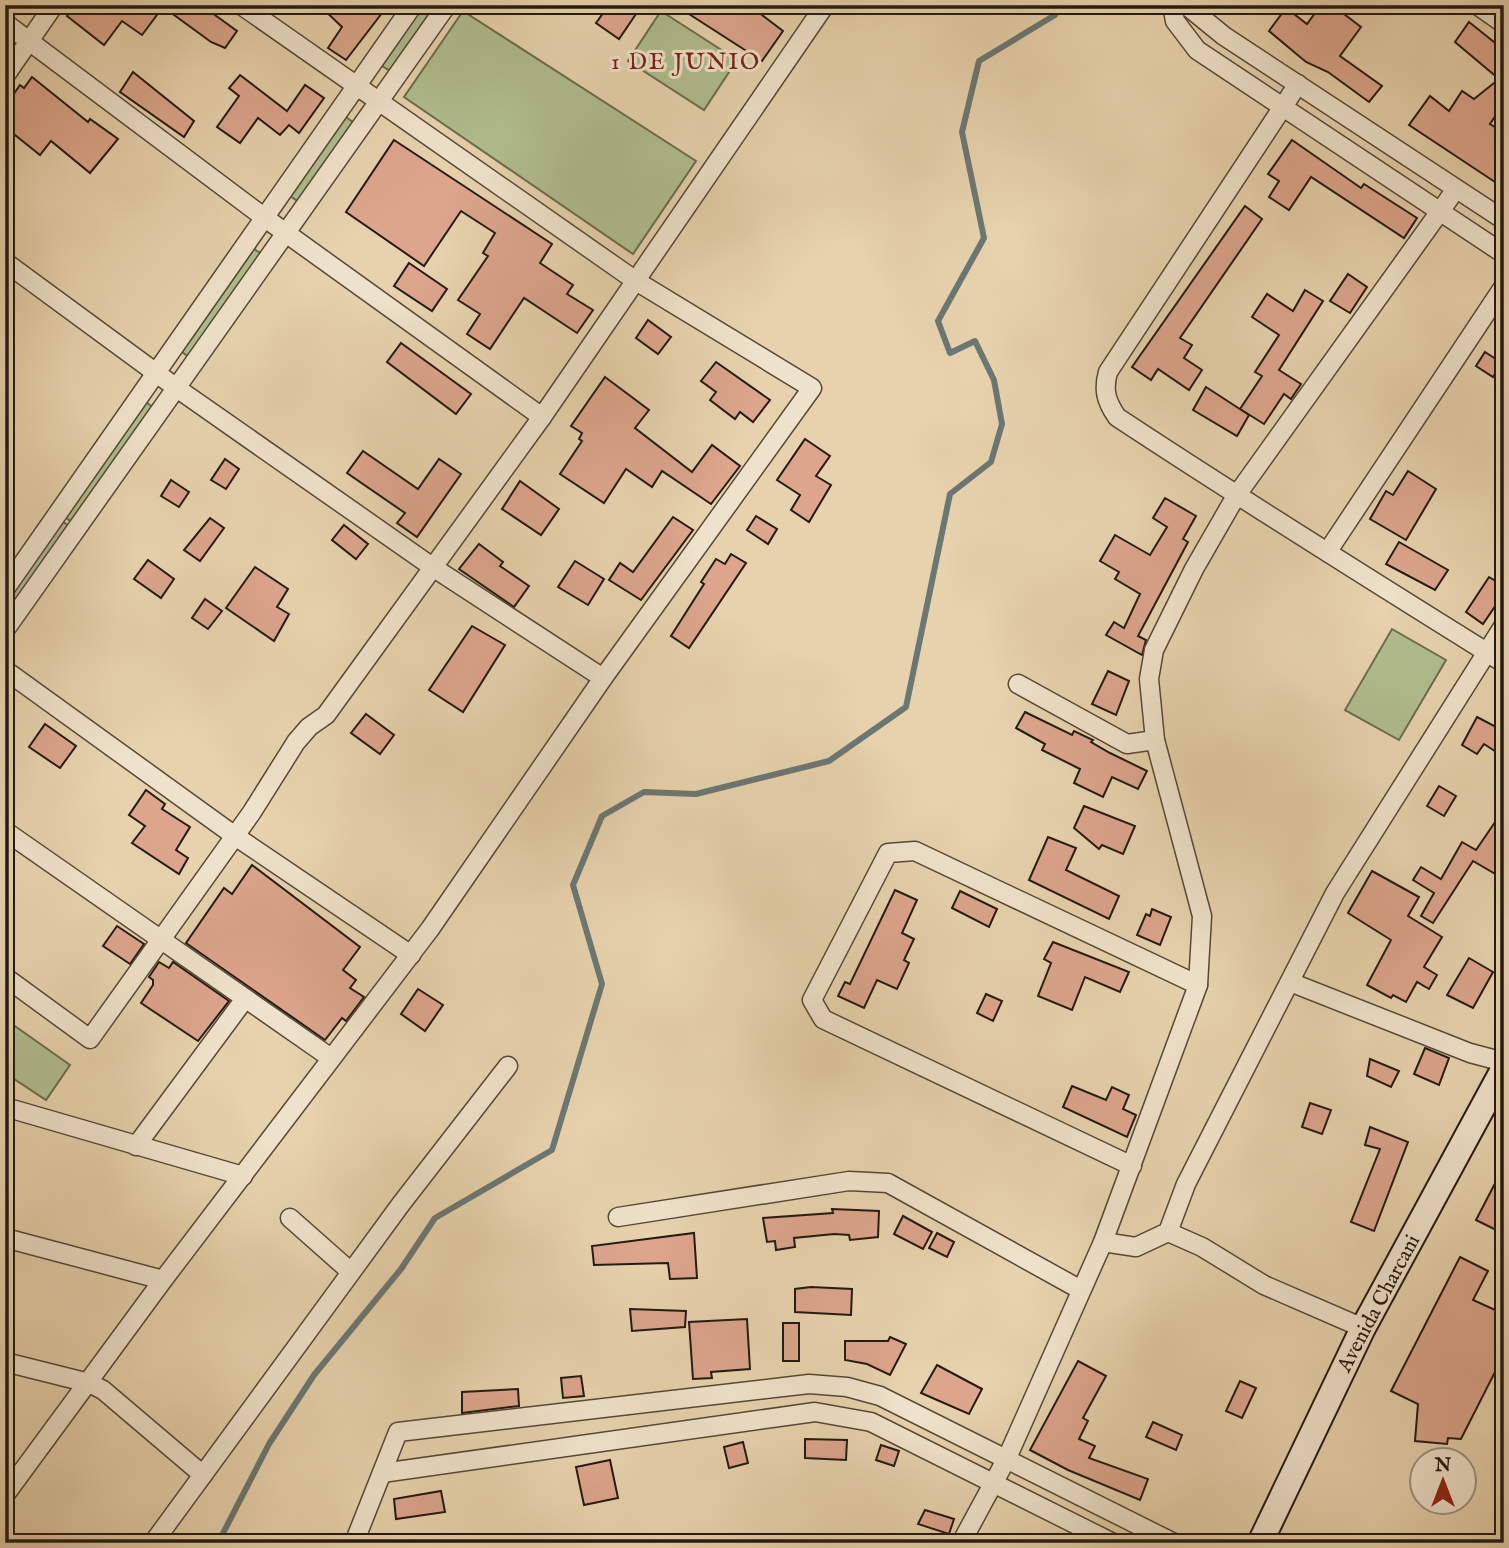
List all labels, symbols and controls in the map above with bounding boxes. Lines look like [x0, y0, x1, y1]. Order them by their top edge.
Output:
district label: 1 DE JUNIO [611, 48, 761, 77]
street label: Avenida Charcani [1331, 1230, 1427, 1378]
north arrow [1408, 1446, 1478, 1516]
text: N [1434, 1454, 1452, 1478]

